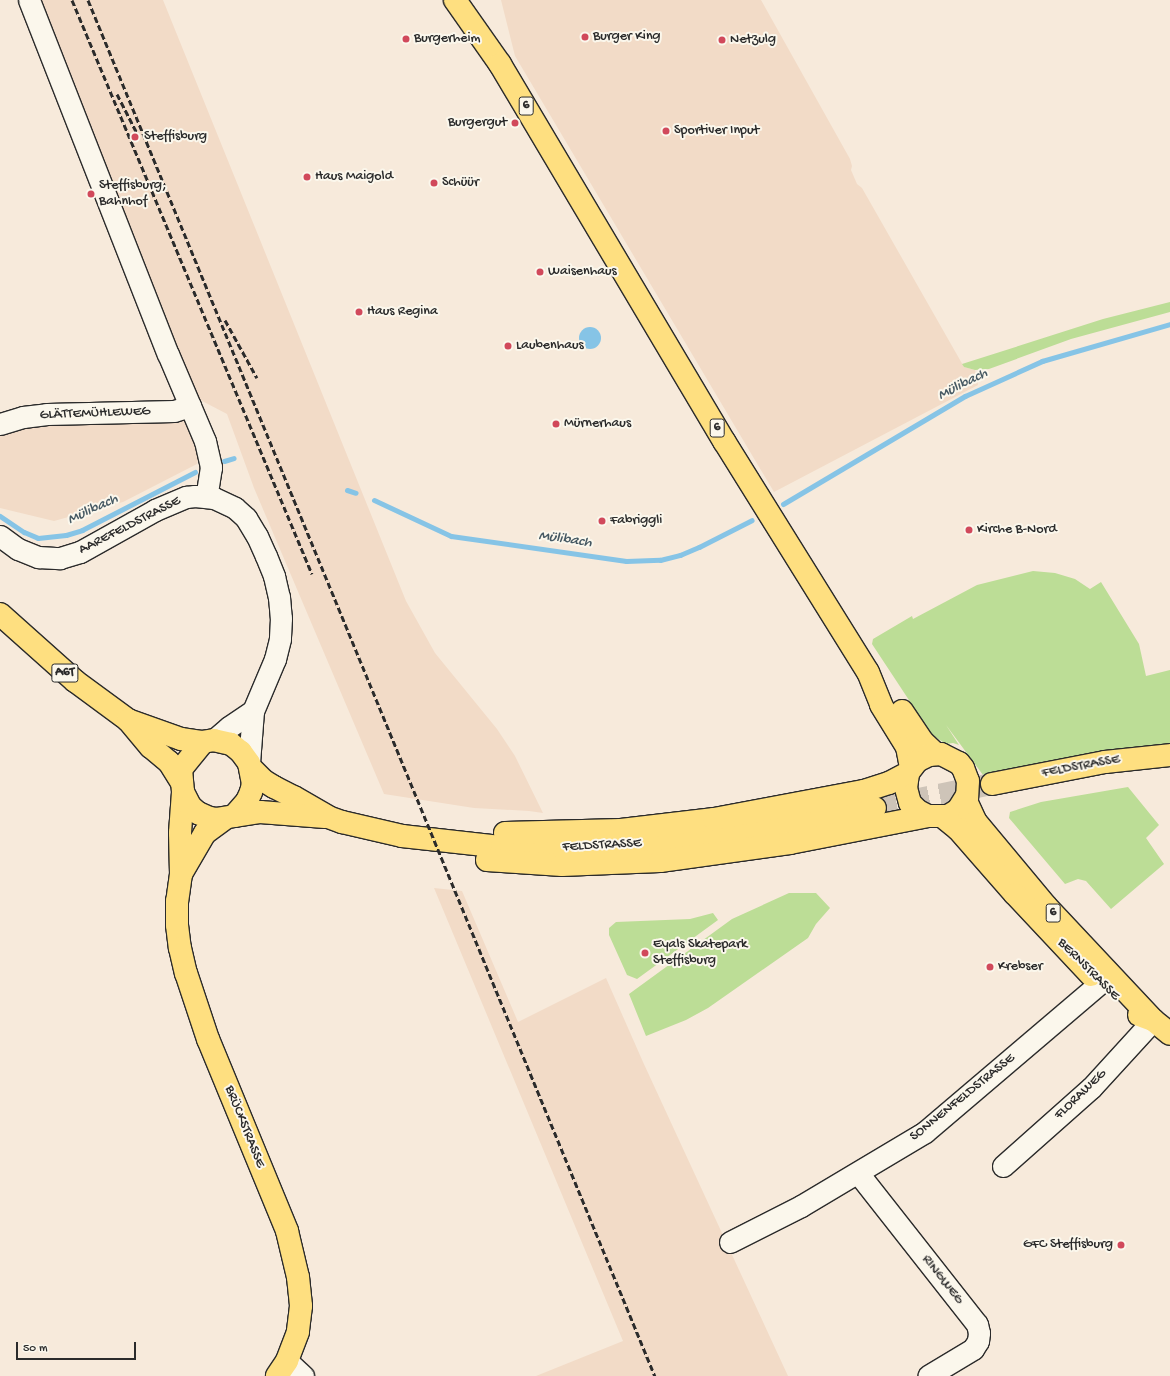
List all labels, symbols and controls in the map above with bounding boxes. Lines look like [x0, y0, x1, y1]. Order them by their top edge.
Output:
place label: Burger King [593, 29, 661, 45]
place label: Burgerheim [414, 31, 481, 47]
marker: Burger King [580, 32, 590, 42]
place label: Netzulg [730, 32, 776, 48]
marker: Burgerheim [401, 34, 411, 44]
marker: Netzulg [717, 35, 727, 45]
road number: 6 [518, 95, 534, 117]
place label: Burgergut [448, 115, 507, 131]
marker: Burgergut [510, 118, 520, 128]
place label: Sportiver Input [674, 123, 759, 139]
marker: Sportiver Input [661, 126, 671, 136]
place label: Steffisburg [144, 129, 207, 145]
marker: Steffisburg [129, 131, 141, 143]
place label: Haus Maigold [315, 169, 393, 185]
marker: Haus Maigold [302, 172, 312, 182]
place label: Schüür [442, 175, 479, 191]
place label: Steffisburg, Bahnhof [99, 178, 166, 210]
marker: Schüür [429, 178, 439, 188]
marker: Steffisburg, Bahnhof [86, 189, 96, 199]
place label: Waisenhaus [548, 264, 617, 280]
marker: Waisenhaus [535, 267, 545, 277]
place label: Haus Regina [367, 304, 438, 320]
marker: Haus Regina [354, 307, 364, 317]
place label: Laubenhaus [516, 338, 584, 354]
marker: Laubenhaus [503, 341, 513, 351]
water label: Mülibach [935, 365, 991, 405]
street label: GLÄTTEMÜHLEWEG [39, 404, 151, 424]
place label: Mürnerhaus [564, 416, 631, 432]
road number: 6 [709, 417, 725, 439]
marker: Mürnerhaus [551, 419, 561, 429]
water label: Mülibach [65, 491, 121, 529]
street label: AAREFELDSTRASSE [76, 493, 184, 559]
place label: Fabriggli [610, 513, 662, 529]
marker: Fabriggli [597, 516, 607, 526]
place label: Kirche B-Nord [977, 522, 1057, 538]
marker: Kirche B-Nord [964, 525, 974, 535]
water label: Mülibach [537, 527, 593, 553]
road number: A6T [51, 662, 79, 684]
street label: FELDSTRASSE [1040, 752, 1122, 782]
street label: FELDSTRASSE [562, 836, 642, 856]
road number: 6 [1045, 902, 1061, 924]
street label: BERNSTRASSE [1053, 935, 1123, 1005]
place label: Eyals Skatepark Steffisburg [653, 937, 747, 970]
marker: Eyals Skatepark Steffisburg [640, 948, 650, 958]
place label: Krebser [998, 959, 1043, 975]
marker: Krebser [985, 962, 995, 972]
street label: SONNENFELDSTRASSE [907, 1050, 1019, 1146]
street label: FLORAWEG [1052, 1066, 1110, 1124]
street label: BRÜCKSTRASSE [220, 1083, 268, 1171]
place label: GFC Steffisburg [1023, 1237, 1113, 1253]
marker: GFC Steffisburg [1116, 1240, 1126, 1250]
street label: RINGWEG [917, 1252, 967, 1308]
scale bar [18, 1334, 138, 1360]
text: 50 m [23, 1342, 48, 1356]

